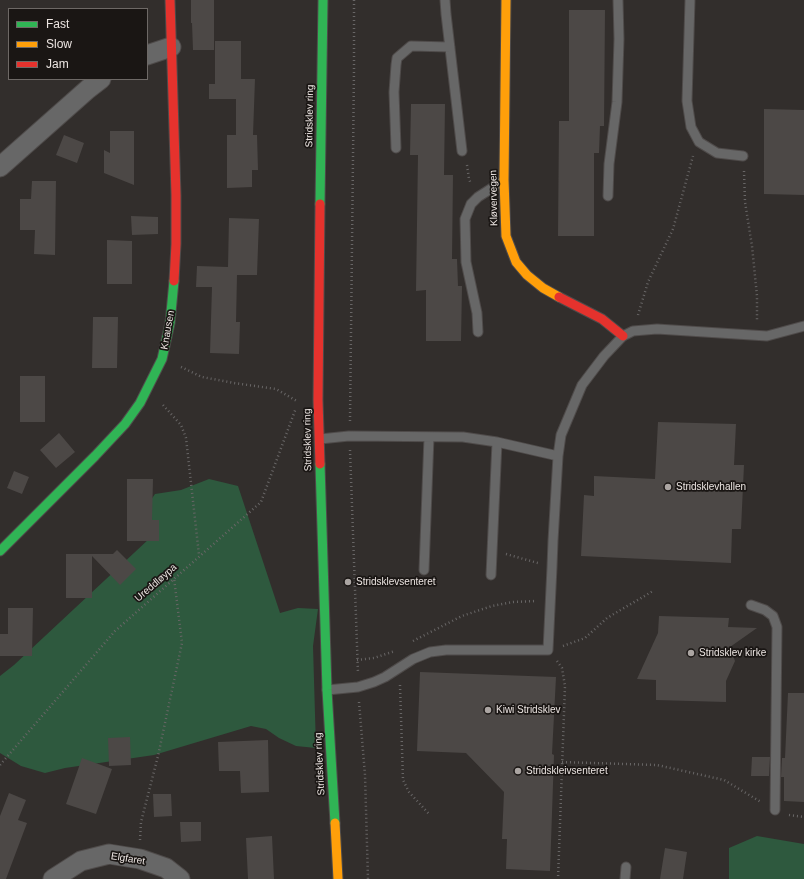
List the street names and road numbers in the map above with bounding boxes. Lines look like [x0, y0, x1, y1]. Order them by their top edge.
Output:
street label: Stridsklev ring [303, 85, 317, 147]
street label: Kløvervegen [488, 170, 500, 226]
street label: Knausen [159, 310, 177, 350]
street label: Stridsklev ring [301, 409, 315, 471]
street label: Ureddløypa [133, 562, 179, 604]
street label: Stridsklev ring [312, 732, 328, 796]
street label: Elgfaret [110, 850, 146, 868]

